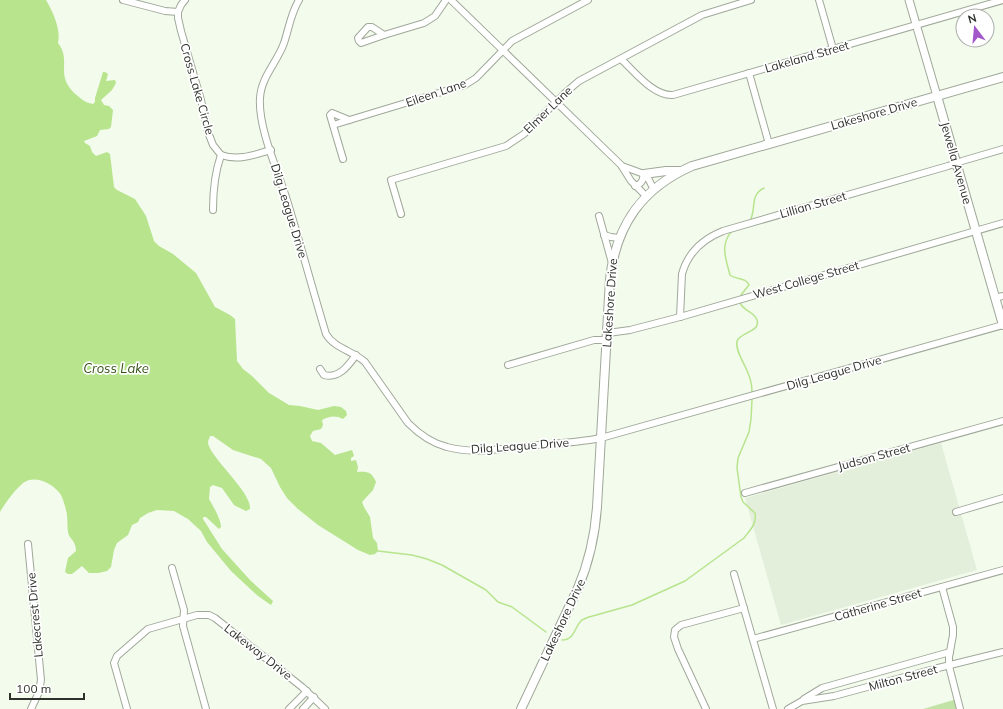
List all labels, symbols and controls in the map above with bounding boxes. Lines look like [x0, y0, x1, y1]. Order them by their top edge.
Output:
north arrow [955, 8, 995, 48]
text: N [966, 11, 978, 26]
street label: Lakeland Street [763, 37, 851, 76]
street label: Cross Lake Circle [177, 41, 218, 136]
street label: Eileen Lane [403, 75, 468, 110]
street label: Elmer Lane [520, 83, 575, 136]
street label: Lakeshore Drive [829, 94, 919, 133]
street label: Jewella Avenue [938, 120, 975, 206]
street label: Dilg League Drive [268, 162, 311, 260]
street label: Lillian Street [778, 188, 848, 221]
street label: West College Street [751, 257, 860, 302]
street label: Lakeshore Drive [599, 258, 620, 348]
street label: Dilg League Drive [785, 352, 883, 393]
water label: Cross Lake [83, 360, 149, 376]
street label: Dilg League Drive [471, 435, 569, 456]
street label: Judson Street [836, 440, 912, 473]
street label: Lakecrest Drive [23, 572, 46, 658]
street label: Lakeshore Drive [537, 576, 588, 663]
street label: Catherine Street [833, 585, 923, 624]
street label: Lakeway Drive [221, 620, 295, 683]
street label: Milton Street [867, 661, 939, 694]
scale bar [10, 675, 84, 701]
text: 100 m [16, 681, 51, 696]

